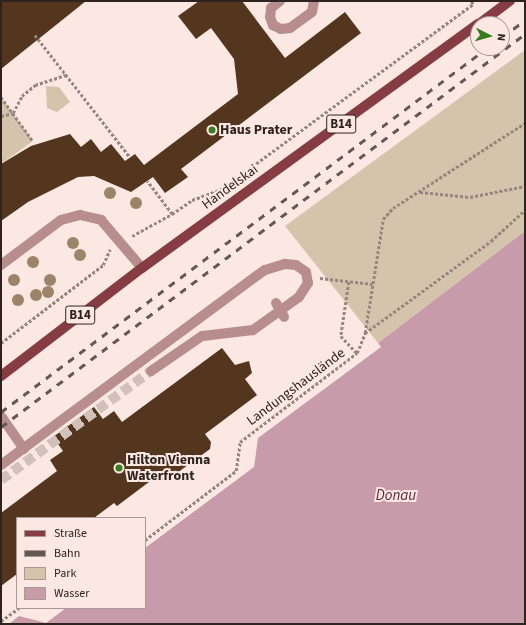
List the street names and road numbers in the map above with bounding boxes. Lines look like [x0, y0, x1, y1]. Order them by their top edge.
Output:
road number: B14 [326, 113, 356, 135]
street label: Handelskai [199, 161, 261, 213]
road number: B14 [65, 304, 95, 326]
street label: Landungshauslände [244, 345, 348, 429]

